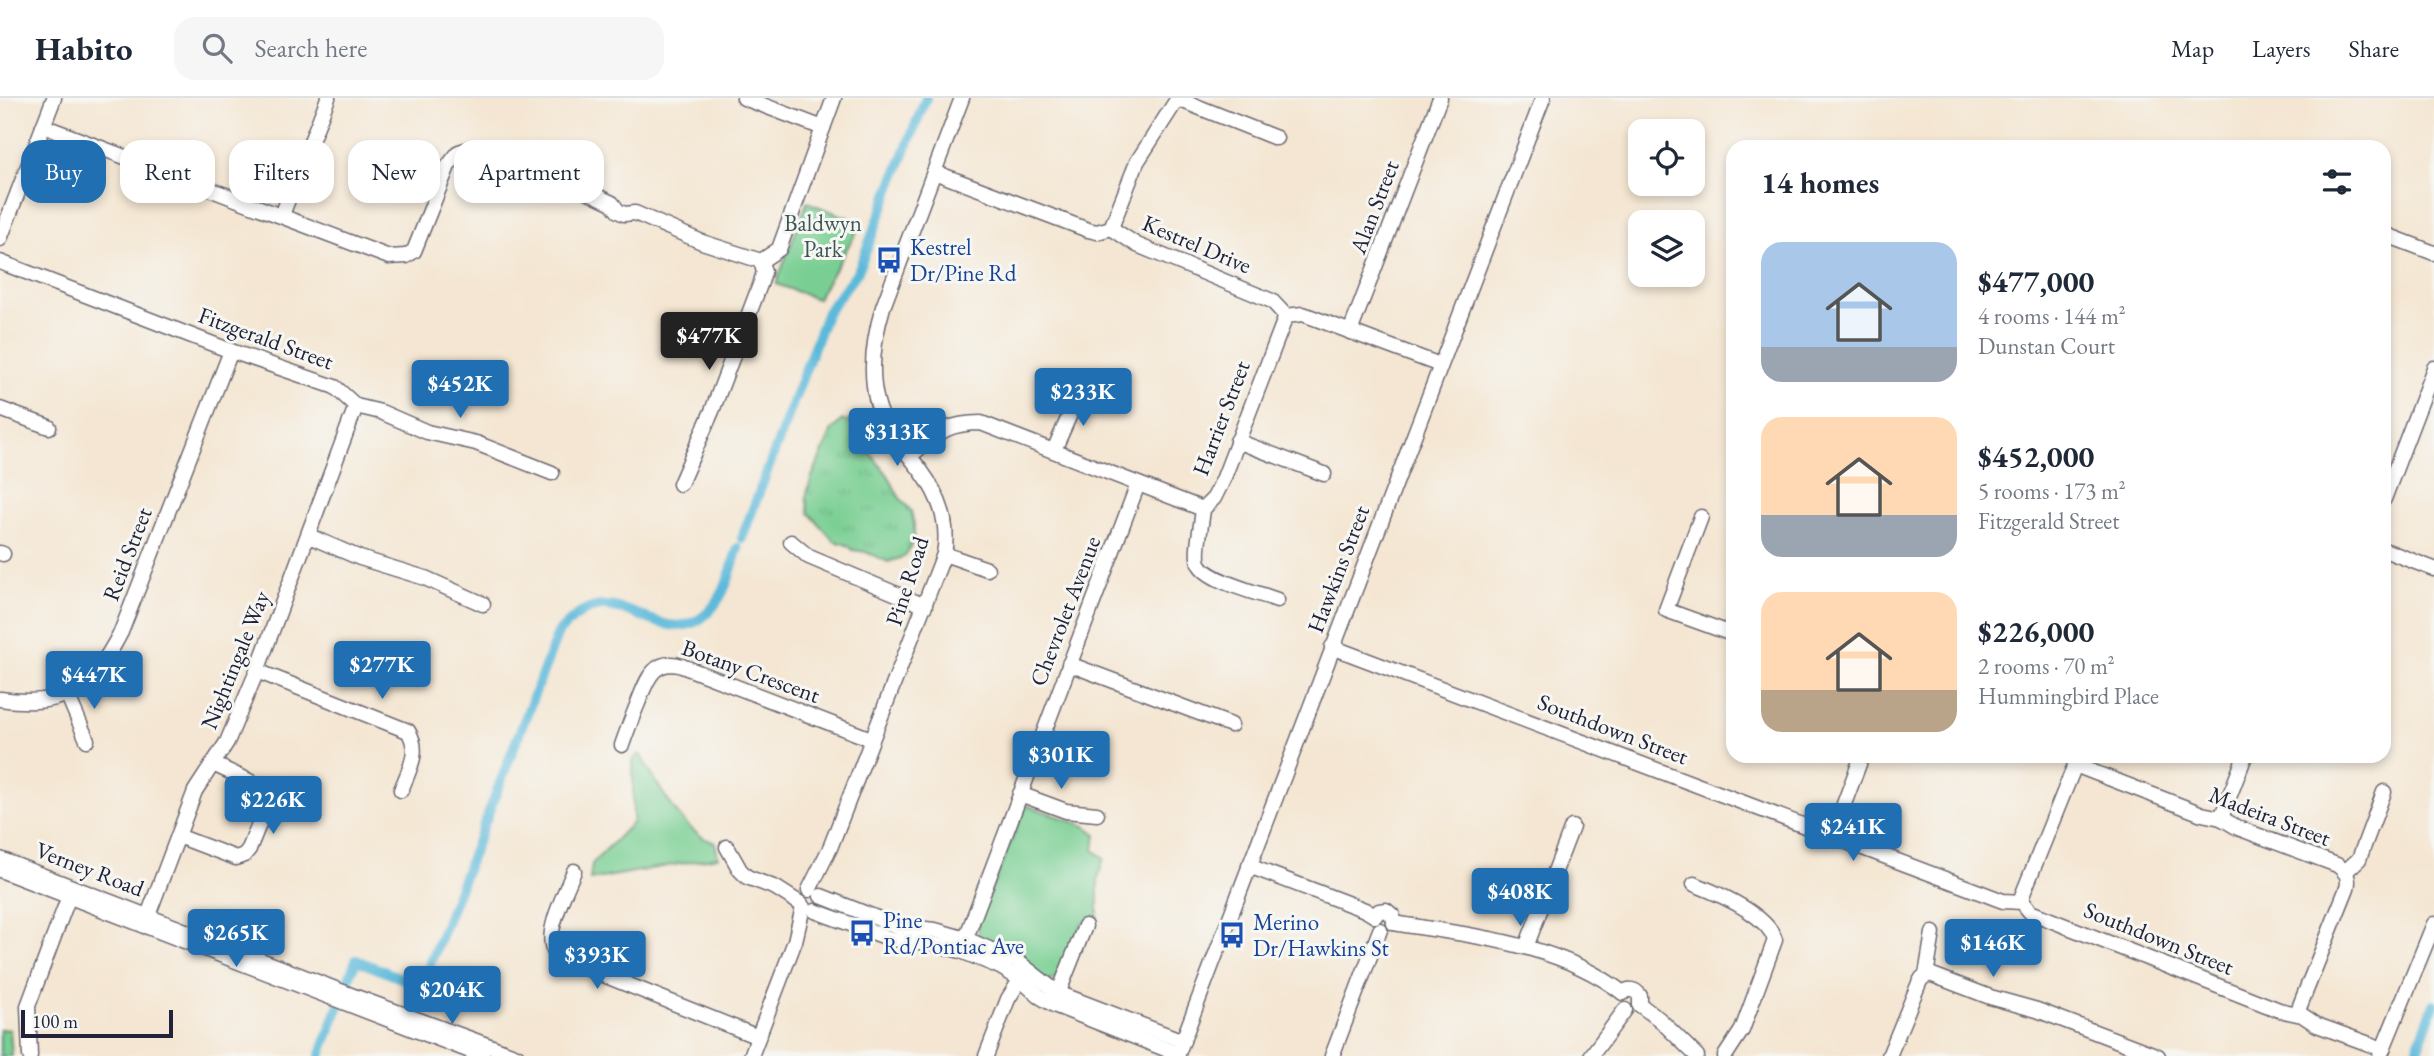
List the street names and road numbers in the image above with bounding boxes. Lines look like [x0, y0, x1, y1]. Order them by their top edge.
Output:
street label: Alan Street [1342, 155, 1406, 259]
street label: Kestrel Drive [1138, 208, 1256, 280]
street label: Fitzgerald Street [194, 300, 338, 377]
street label: Harrier Street [1185, 356, 1257, 480]
street label: Hawkins Street [1300, 500, 1376, 637]
street label: Reid Street [95, 502, 159, 605]
street label: Pine Road [878, 532, 936, 629]
street label: Chevrolet Avenue [1023, 532, 1107, 690]
street label: Nightingale Way [194, 585, 277, 734]
street label: Botany Crescent [678, 632, 825, 710]
street label: Southdown Street [1533, 687, 1693, 772]
street label: Madeira Street [2205, 779, 2336, 853]
street label: Verney Road [32, 835, 149, 904]
street label: Southdown Street [2080, 894, 2239, 982]

